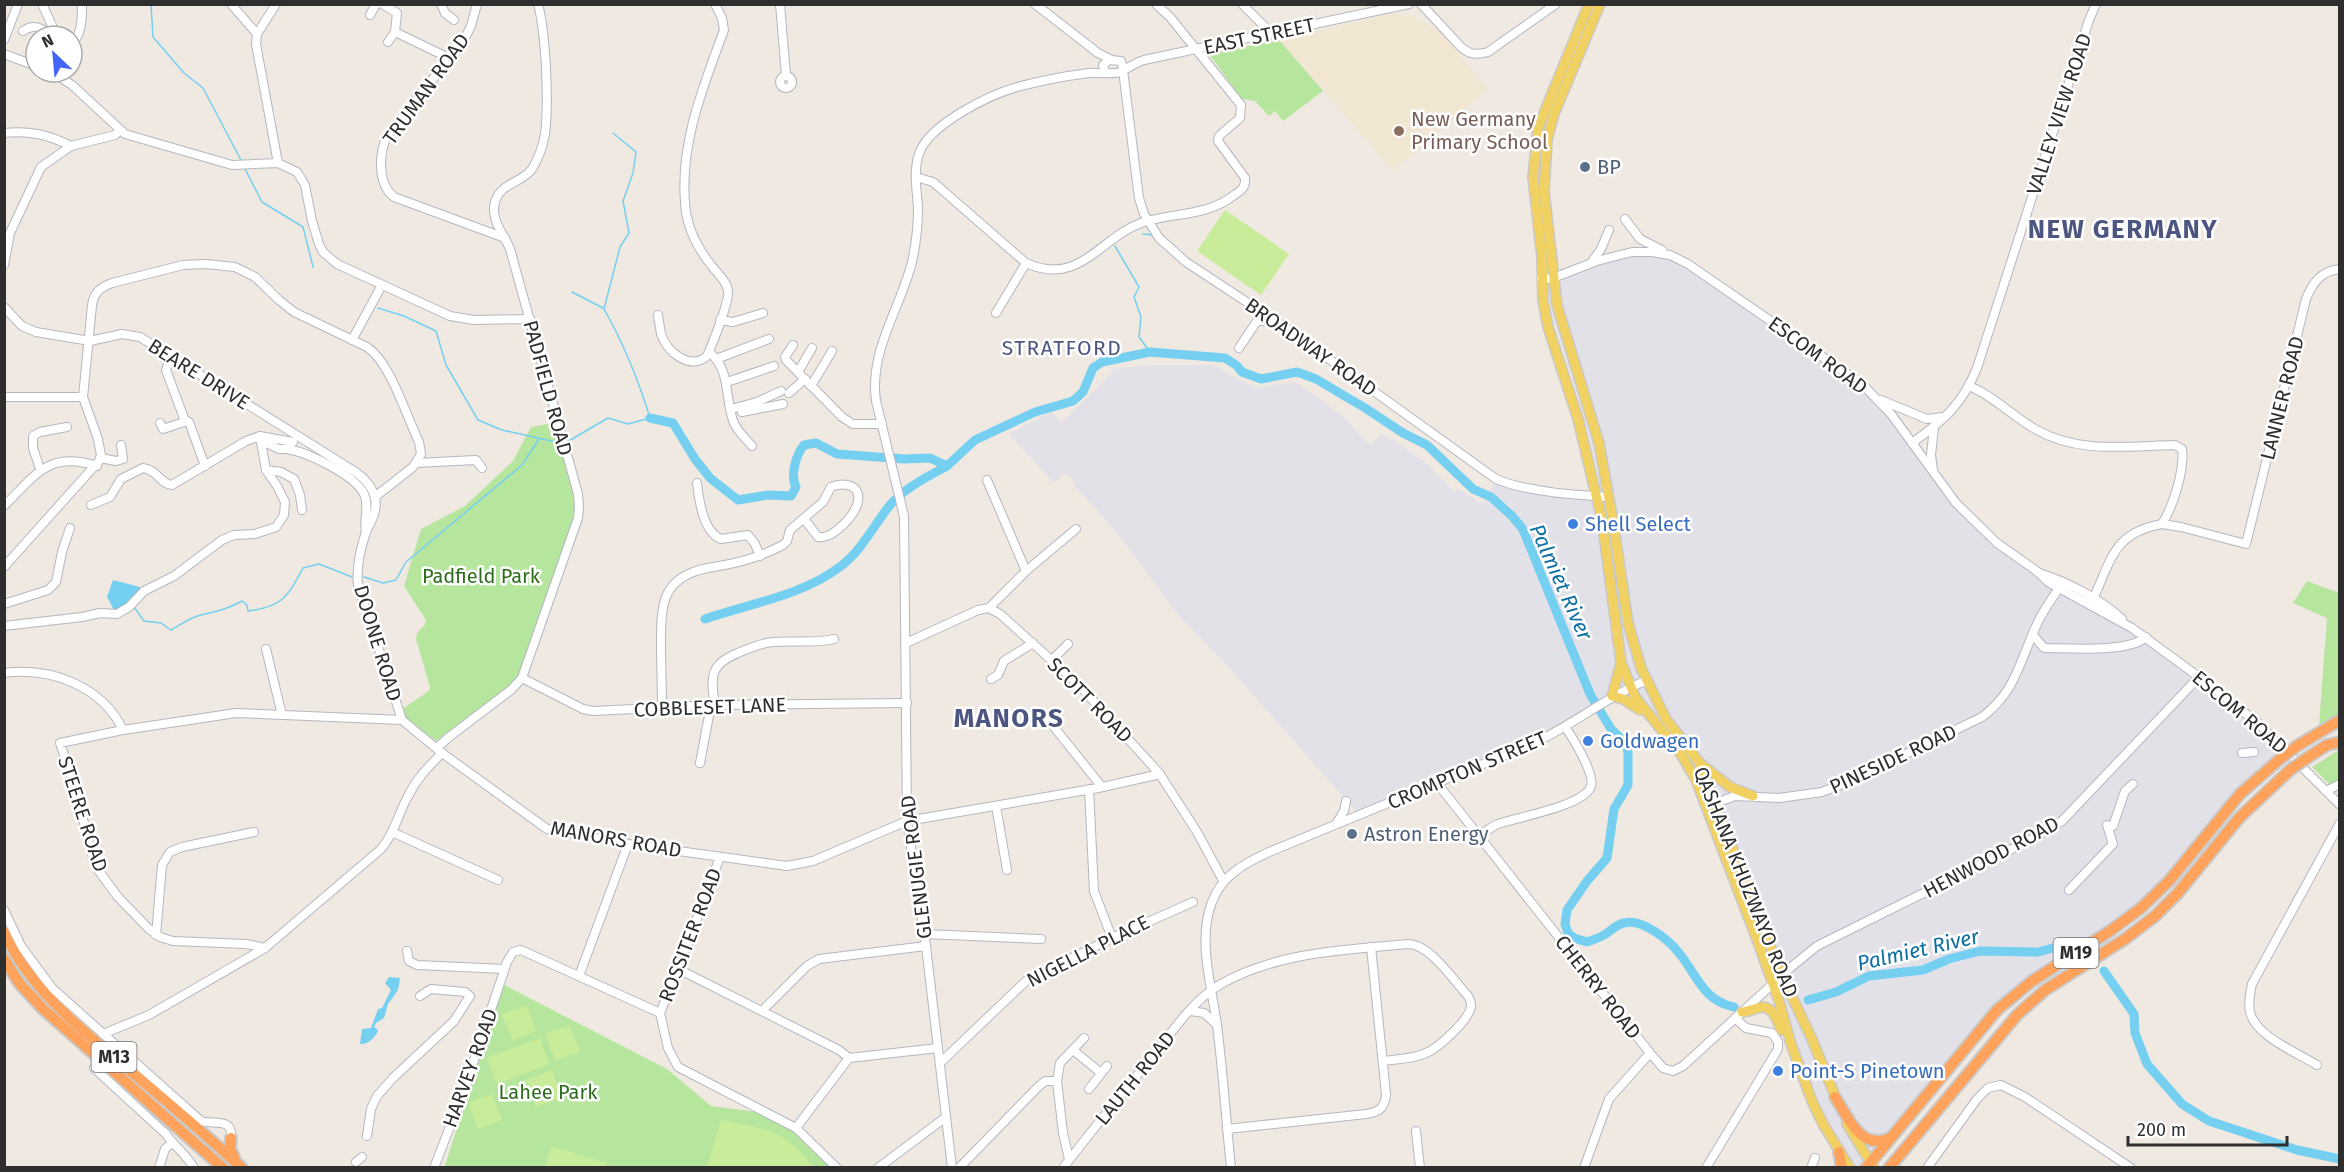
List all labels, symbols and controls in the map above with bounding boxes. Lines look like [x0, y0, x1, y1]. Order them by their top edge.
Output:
street label: EAST STREET [1201, 12, 1317, 59]
north arrow [24, 24, 84, 84]
street label: TRUMAN ROAD [378, 29, 474, 149]
text: N [39, 30, 57, 52]
street label: VALLEY VIEW ROAD [2022, 30, 2096, 198]
place label: New Germany Primary School [1411, 107, 1548, 154]
marker: New Germany Primary School [1392, 124, 1406, 138]
place label: BP [1597, 155, 1621, 179]
marker: BP [1578, 160, 1592, 174]
district label: NEW GERMANY [2028, 214, 2218, 245]
street label: BROADWAY ROAD [1241, 293, 1381, 401]
street label: ESCOM ROAD [1764, 311, 1872, 399]
street label: PADFIELD ROAD [518, 318, 578, 458]
street label: BEARE DRIVE [144, 333, 254, 415]
street label: LANNER ROAD [2255, 334, 2309, 462]
district label: STRATFORD [1002, 335, 1122, 361]
place label: Shell Select [1585, 512, 1692, 536]
marker: Shell Select [1566, 517, 1580, 531]
water label: Palmiet River [1524, 520, 1599, 645]
park label: Padfield Park [422, 564, 541, 588]
street label: DOONE ROAD [349, 582, 407, 704]
street label: SCOTT ROAD [1042, 652, 1138, 748]
street label: ESCOM ROAD [2188, 665, 2292, 759]
street label: COBBLESET LANE [633, 692, 787, 722]
district label: MANORS [954, 703, 1064, 734]
street label: PINESIDE ROAD [1826, 719, 1960, 799]
street label: CROMPTON STREET [1384, 725, 1551, 814]
place label: Goldwagen [1600, 729, 1700, 753]
marker: Goldwagen [1581, 734, 1595, 748]
street label: STEERE ROAD [53, 753, 113, 875]
street label: QASHANA KHUZWAYO ROAD [1689, 763, 1803, 1001]
street label: GLENUGIE ROAD [895, 794, 937, 940]
street label: HENWOOD ROAD [1919, 811, 2063, 903]
street label: MANORS ROAD [549, 816, 683, 862]
place label: Astron Energy [1364, 822, 1489, 846]
marker: Astron Energy [1345, 827, 1359, 841]
street label: ROSSITER ROAD [653, 865, 727, 1005]
street label: NIGELLA PLACE [1023, 910, 1153, 992]
water label: Palmiet River [1855, 923, 1982, 977]
street label: CHERRY ROAD [1550, 930, 1646, 1044]
road number: M19 [2054, 938, 2098, 968]
street label: HARVEY ROAD [437, 1005, 503, 1131]
street label: LAUTH ROAD [1090, 1026, 1180, 1130]
road number: M13 [92, 1042, 136, 1072]
place label: Point-S Pinetown [1790, 1059, 1944, 1083]
marker: Point-S Pinetown [1771, 1064, 1785, 1078]
park label: Lahee Park [499, 1080, 598, 1104]
scale bar [2128, 1109, 2287, 1147]
text: 200 m [2137, 1119, 2186, 1141]

